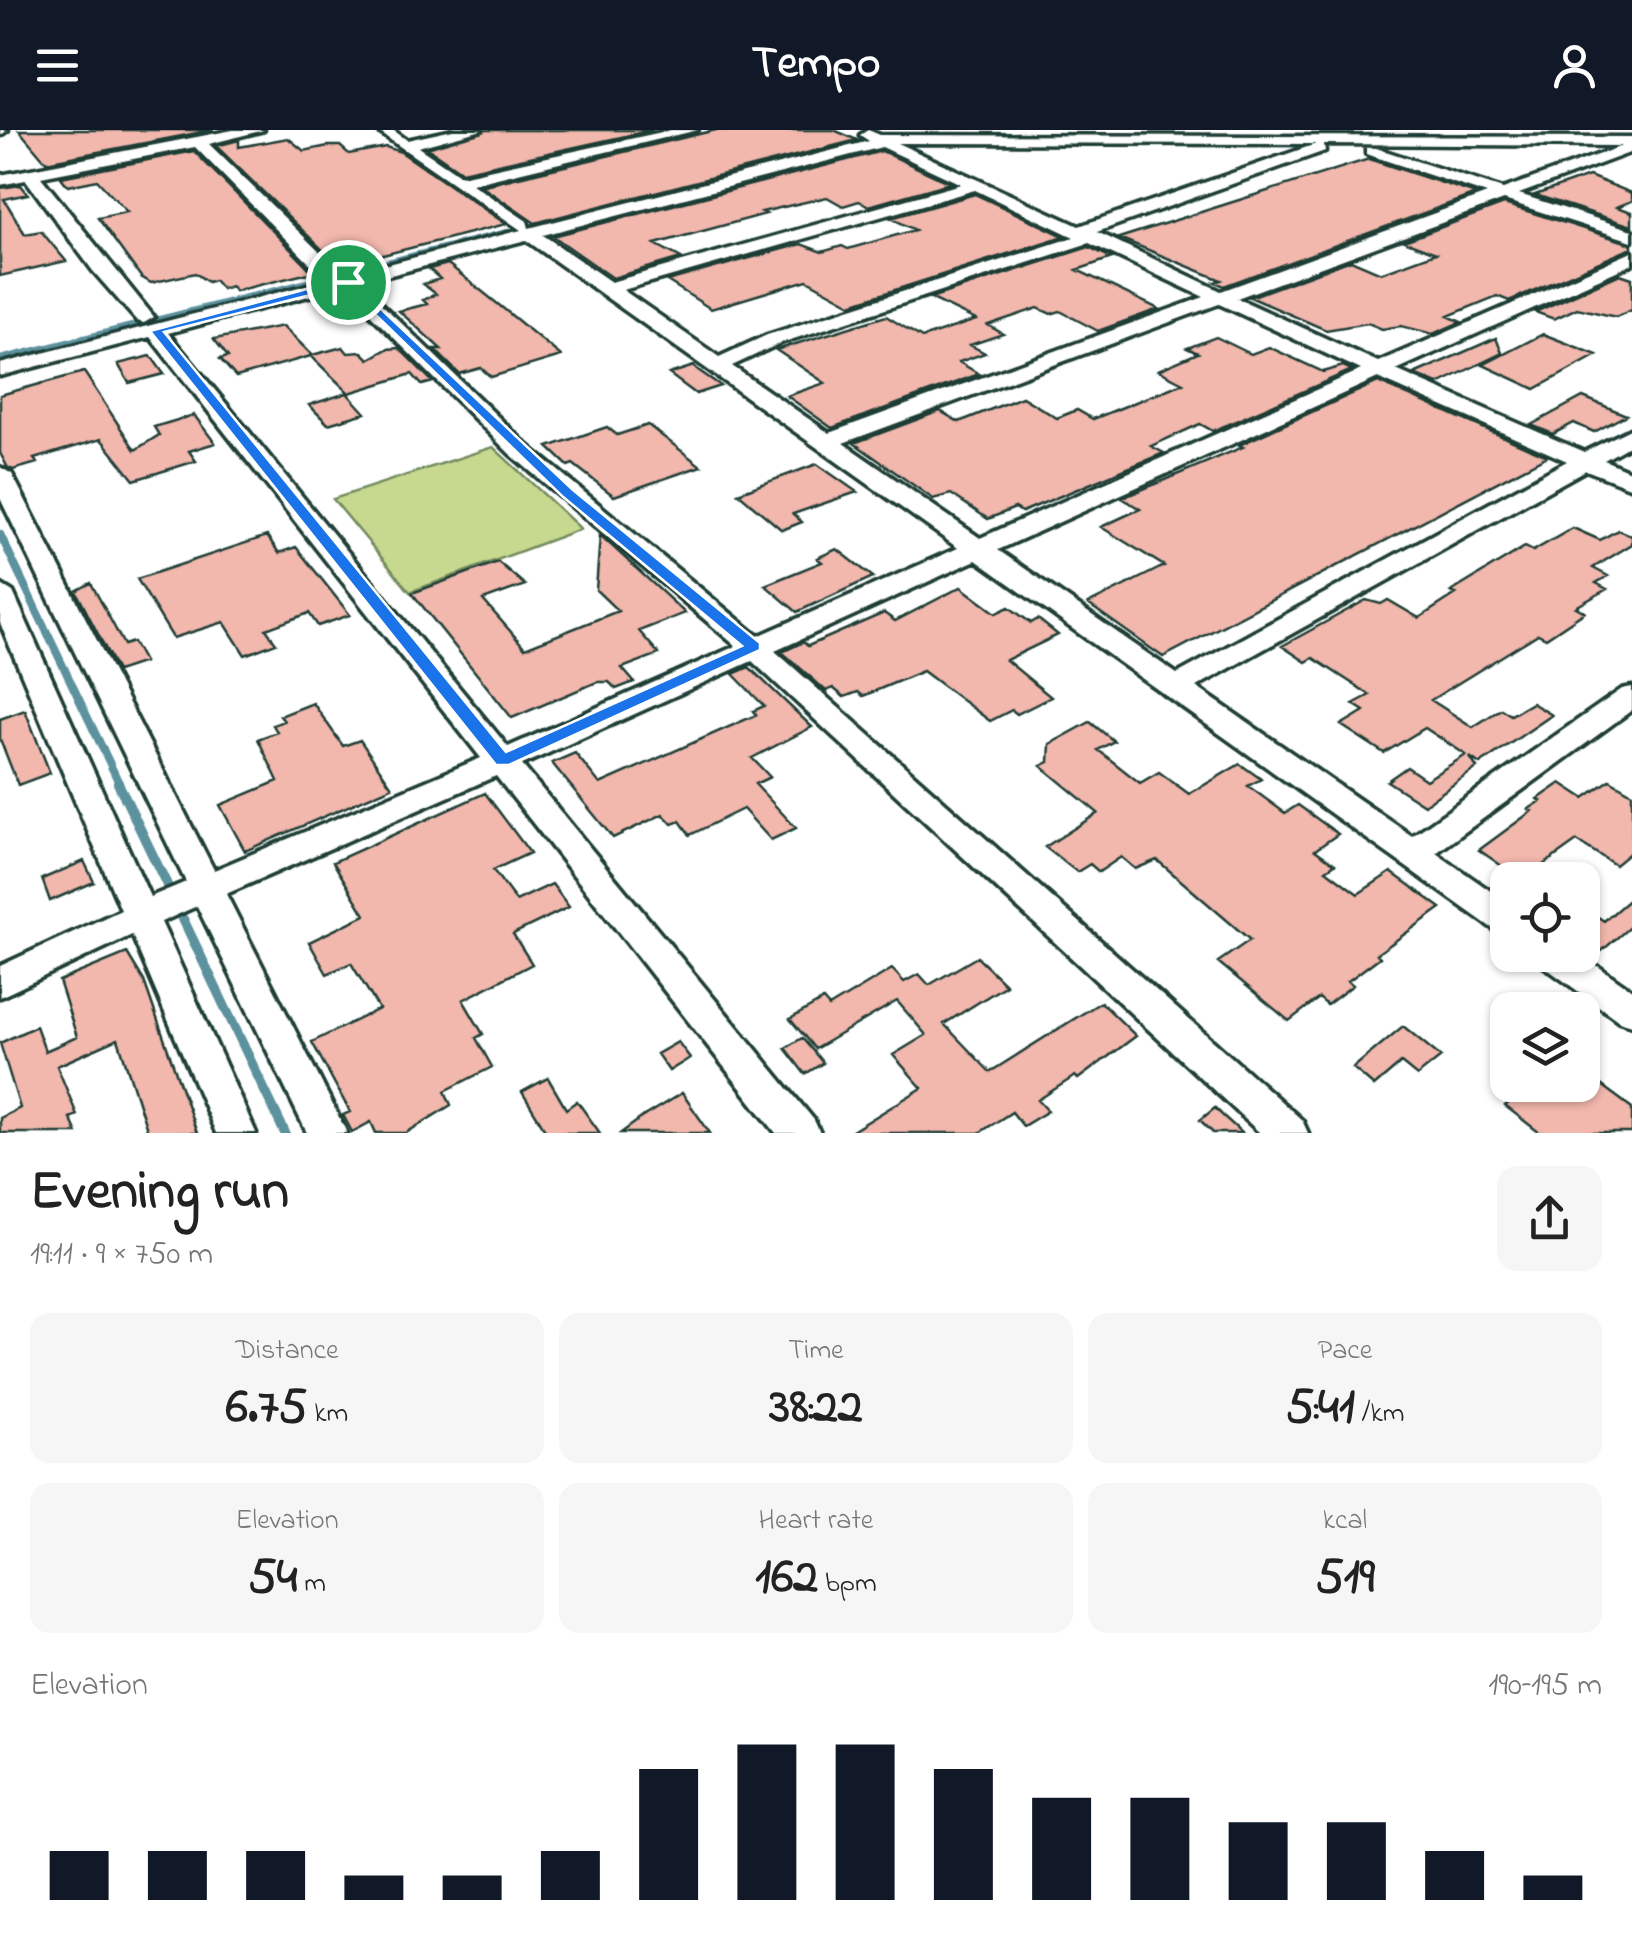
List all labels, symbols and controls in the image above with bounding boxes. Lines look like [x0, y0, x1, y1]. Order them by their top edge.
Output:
text: Tempo [752, 32, 880, 98]
icon: menu [30, 38, 85, 93]
icon: person [1547, 38, 1602, 93]
pin [306, 240, 391, 325]
icon: arrive [321, 255, 376, 310]
map controls [1490, 862, 1600, 1102]
button: locate [1490, 862, 1600, 972]
button: layers [1490, 992, 1600, 1102]
text: Evening run [30, 1154, 289, 1234]
button: share [1497, 1166, 1602, 1271]
text: 19:11 · 9 × 750 m [30, 1232, 213, 1279]
text: Distance [235, 1331, 339, 1372]
text: Time [788, 1331, 844, 1372]
text: Pace [1318, 1331, 1372, 1372]
text: 6.75 [226, 1372, 307, 1445]
text: 38:22 [769, 1372, 863, 1445]
text: 5:41 [1285, 1372, 1355, 1445]
text: km [307, 1394, 348, 1435]
text: /km [1355, 1394, 1405, 1435]
text: Elevation [236, 1501, 338, 1542]
text: Heart rate [759, 1501, 873, 1542]
text: kcal [1323, 1501, 1367, 1542]
text: 54 [248, 1542, 297, 1615]
text: 162 [755, 1542, 818, 1615]
text: 519 [1315, 1542, 1375, 1615]
text: m [297, 1564, 326, 1605]
text: bpm [818, 1564, 877, 1605]
text: Elevation [30, 1663, 148, 1710]
text: 190–195 m [1488, 1663, 1602, 1710]

